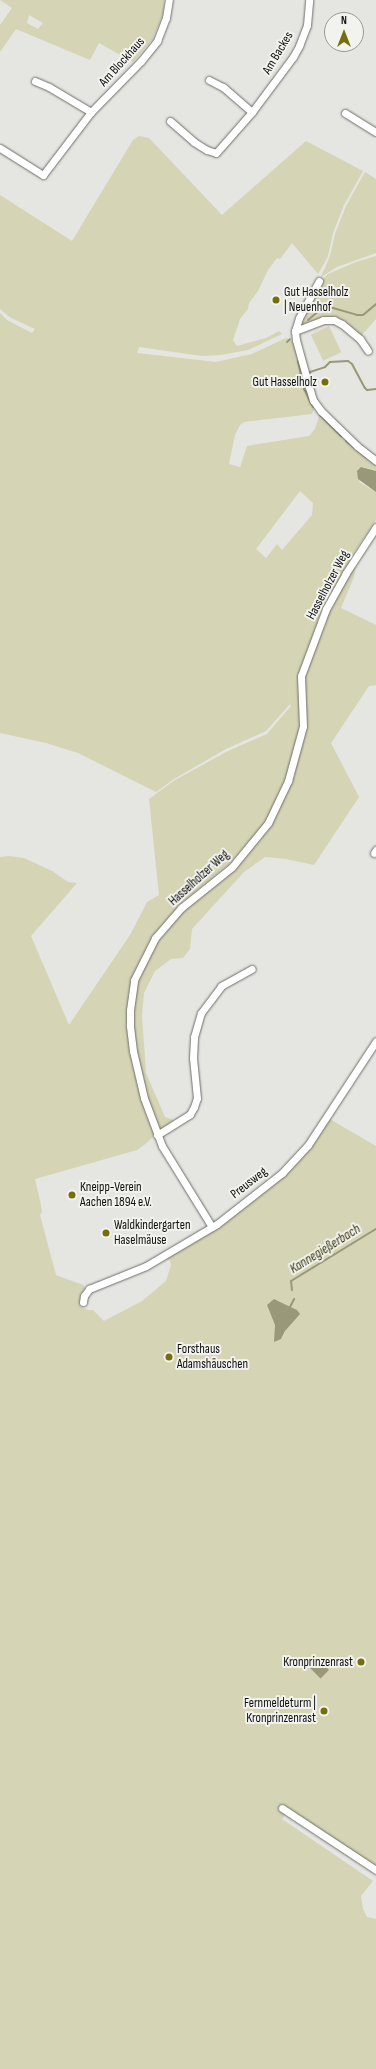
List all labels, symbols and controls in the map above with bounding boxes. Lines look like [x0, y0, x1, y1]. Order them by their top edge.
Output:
north arrow [324, 12, 364, 52]
text: N [341, 14, 347, 27]
street label: Am Backes [259, 29, 297, 77]
street label: Am Blockhaus [96, 34, 148, 90]
place label: Gut Hasselholz | Neuenhof [284, 285, 348, 316]
marker: Gut Hasselholz | Neuenhof [271, 295, 281, 305]
place label: Gut Hasselholz [253, 374, 317, 390]
marker: Gut Hasselholz [320, 377, 330, 387]
street label: Hasselholzer Weg [303, 548, 353, 622]
street label: Hasselholzer Weg [166, 847, 232, 909]
street label: Preusweg [228, 1164, 270, 1202]
place label: Kneipp-Verein Aachen 1894 e.V. [80, 1180, 152, 1211]
marker: Kneipp-Verein Aachen 1894 e.V. [67, 1190, 77, 1200]
place label: Waldkindergarten Haselmäuse [114, 1218, 190, 1249]
water label: Kannegießerbach [286, 1221, 364, 1277]
marker: Waldkindergarten Haselmäuse [101, 1228, 111, 1238]
place label: Forsthaus Adamshäuschen [177, 1342, 248, 1373]
marker: Forsthaus Adamshäuschen [164, 1352, 174, 1362]
place label: Kronprinzenrast [283, 1654, 353, 1670]
marker: Kronprinzenrast [356, 1657, 366, 1667]
place label: Fernmeldeturm | Kronprinzenrast [244, 1696, 316, 1727]
marker: Fernmeldeturm | Kronprinzenrast [319, 1706, 329, 1716]

